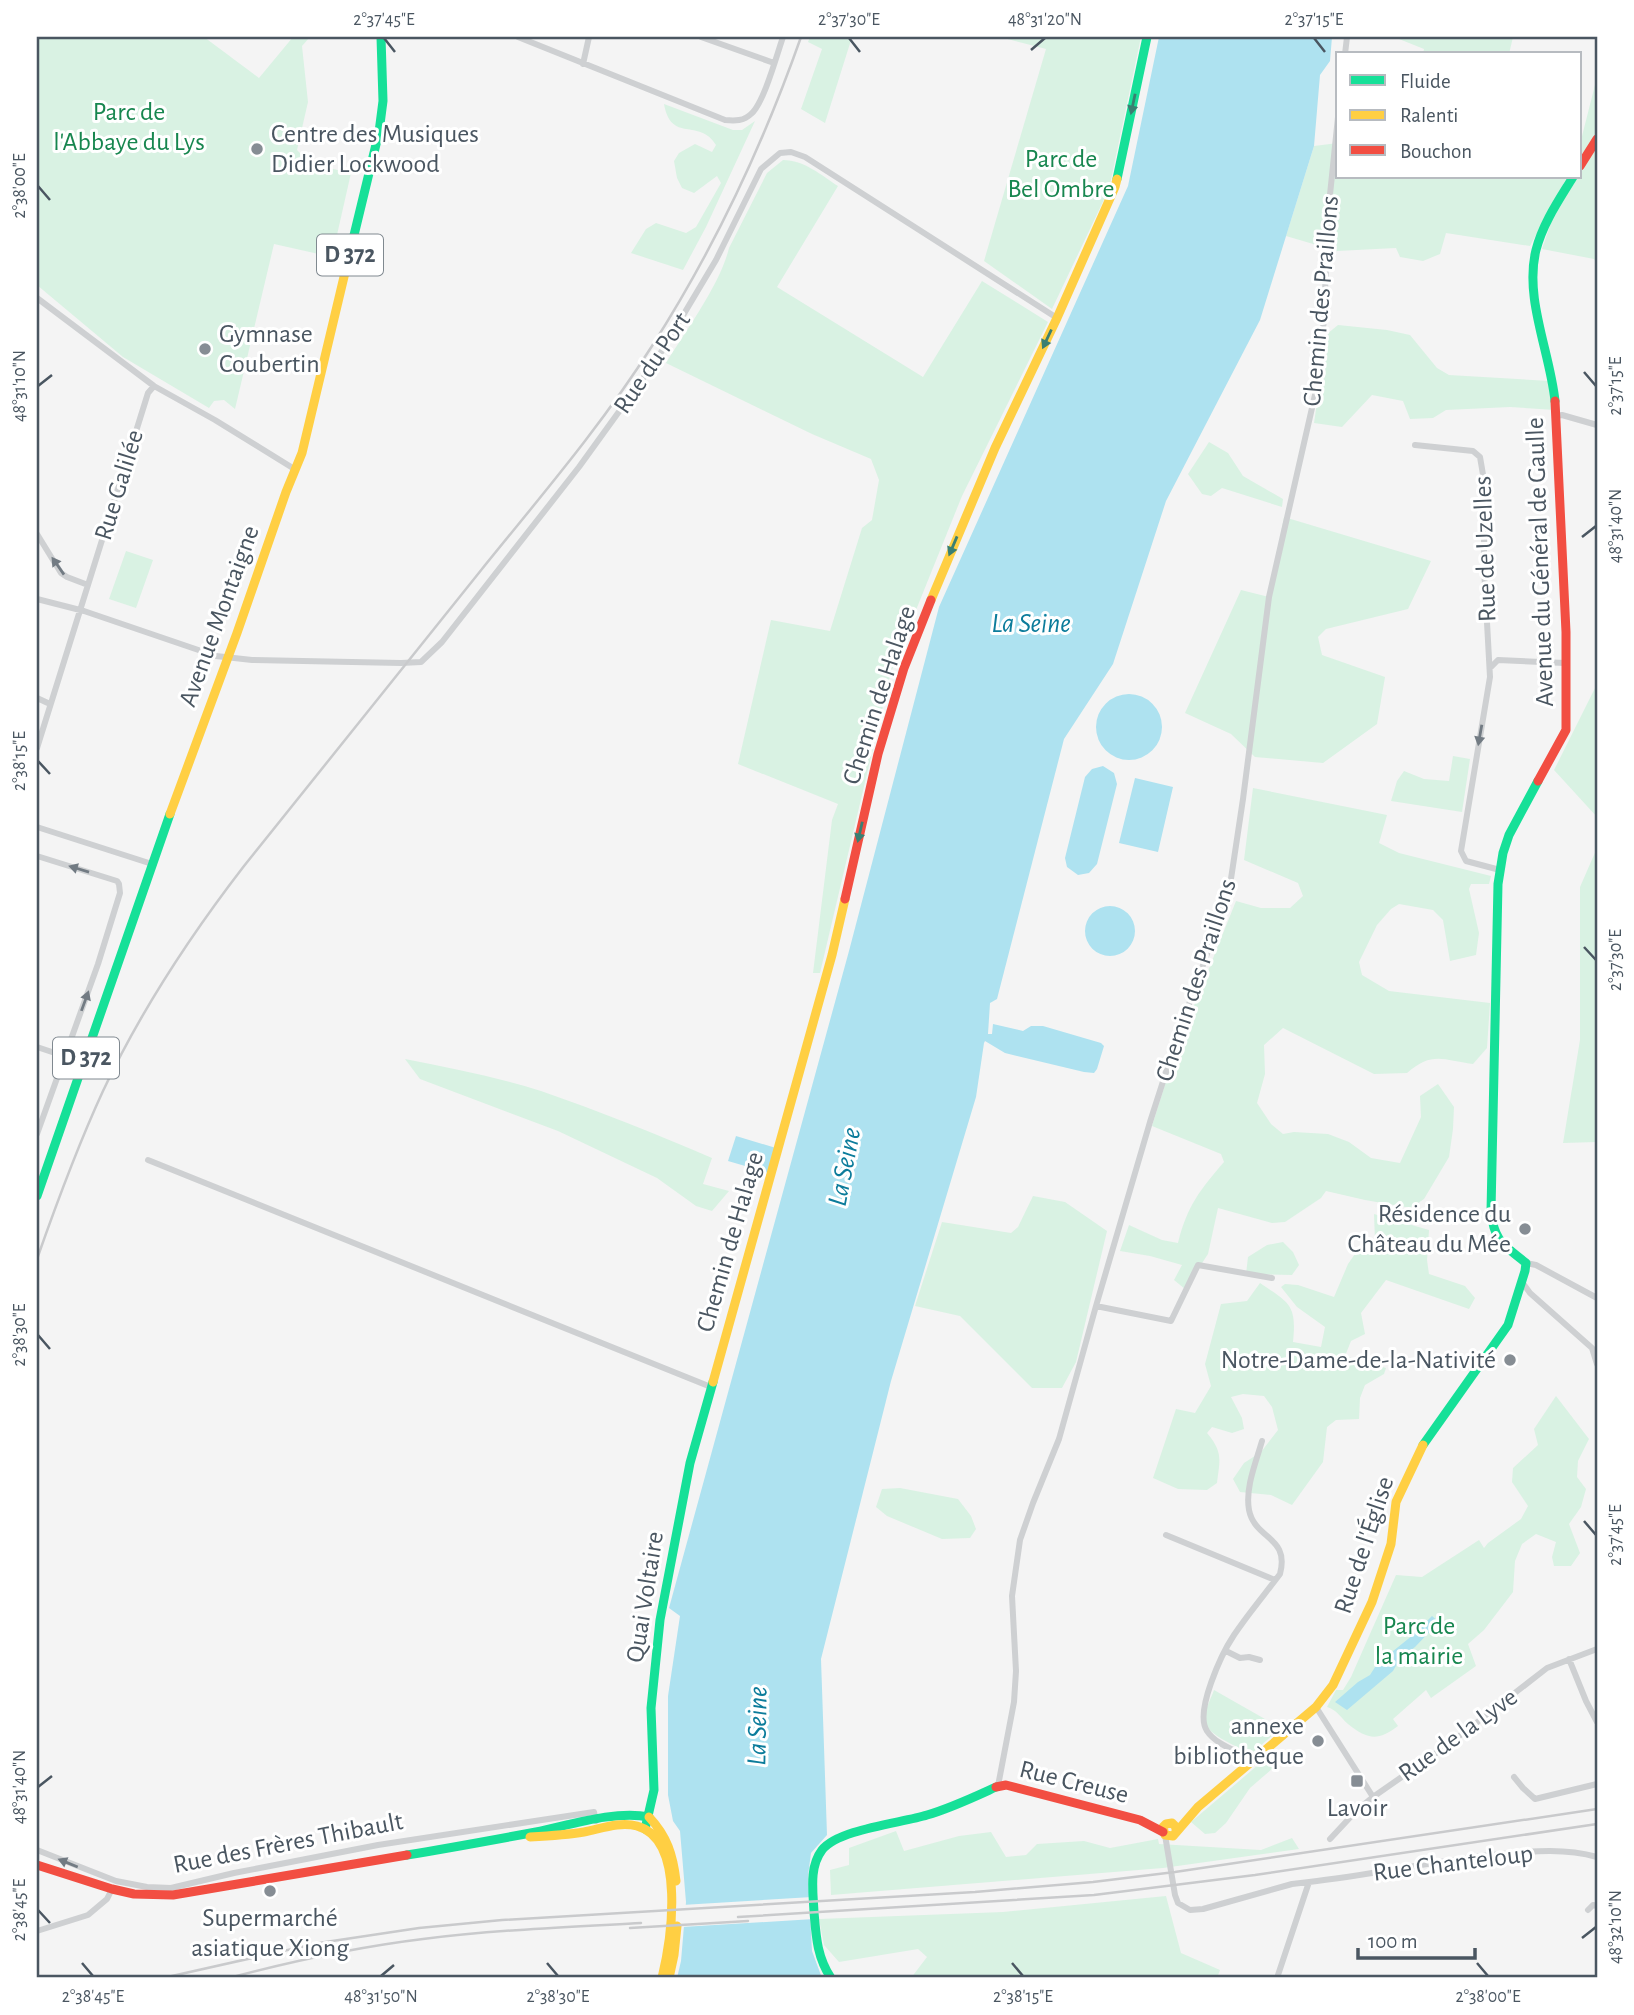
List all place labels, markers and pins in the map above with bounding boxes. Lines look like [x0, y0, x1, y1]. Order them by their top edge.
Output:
place label: Centre des Musiques Didier Lockwood [271, 121, 479, 177]
marker: Centre des Musiques Didier Lockwood [249, 141, 265, 157]
place label: Gymnase Coubertin [219, 321, 320, 377]
marker: Gymnase Coubertin [197, 341, 213, 357]
place label: Résidence du Château du Mée [1347, 1201, 1511, 1257]
marker: Résidence du Château du Mée [1517, 1221, 1533, 1237]
place label: Notre-Dame-de-la-Nativité [1221, 1347, 1496, 1373]
marker: Notre-Dame-de-la-Nativité [1502, 1352, 1518, 1368]
place label: annexe bibliothèque [1173, 1713, 1304, 1769]
marker: annexe bibliothèque [1310, 1733, 1326, 1749]
marker: Lavoir [1349, 1773, 1365, 1789]
place label: Lavoir [1327, 1795, 1388, 1821]
marker: Supermarché asiatique Xiong [262, 1883, 278, 1899]
place label: Supermarché asiatique Xiong [191, 1905, 349, 1961]

